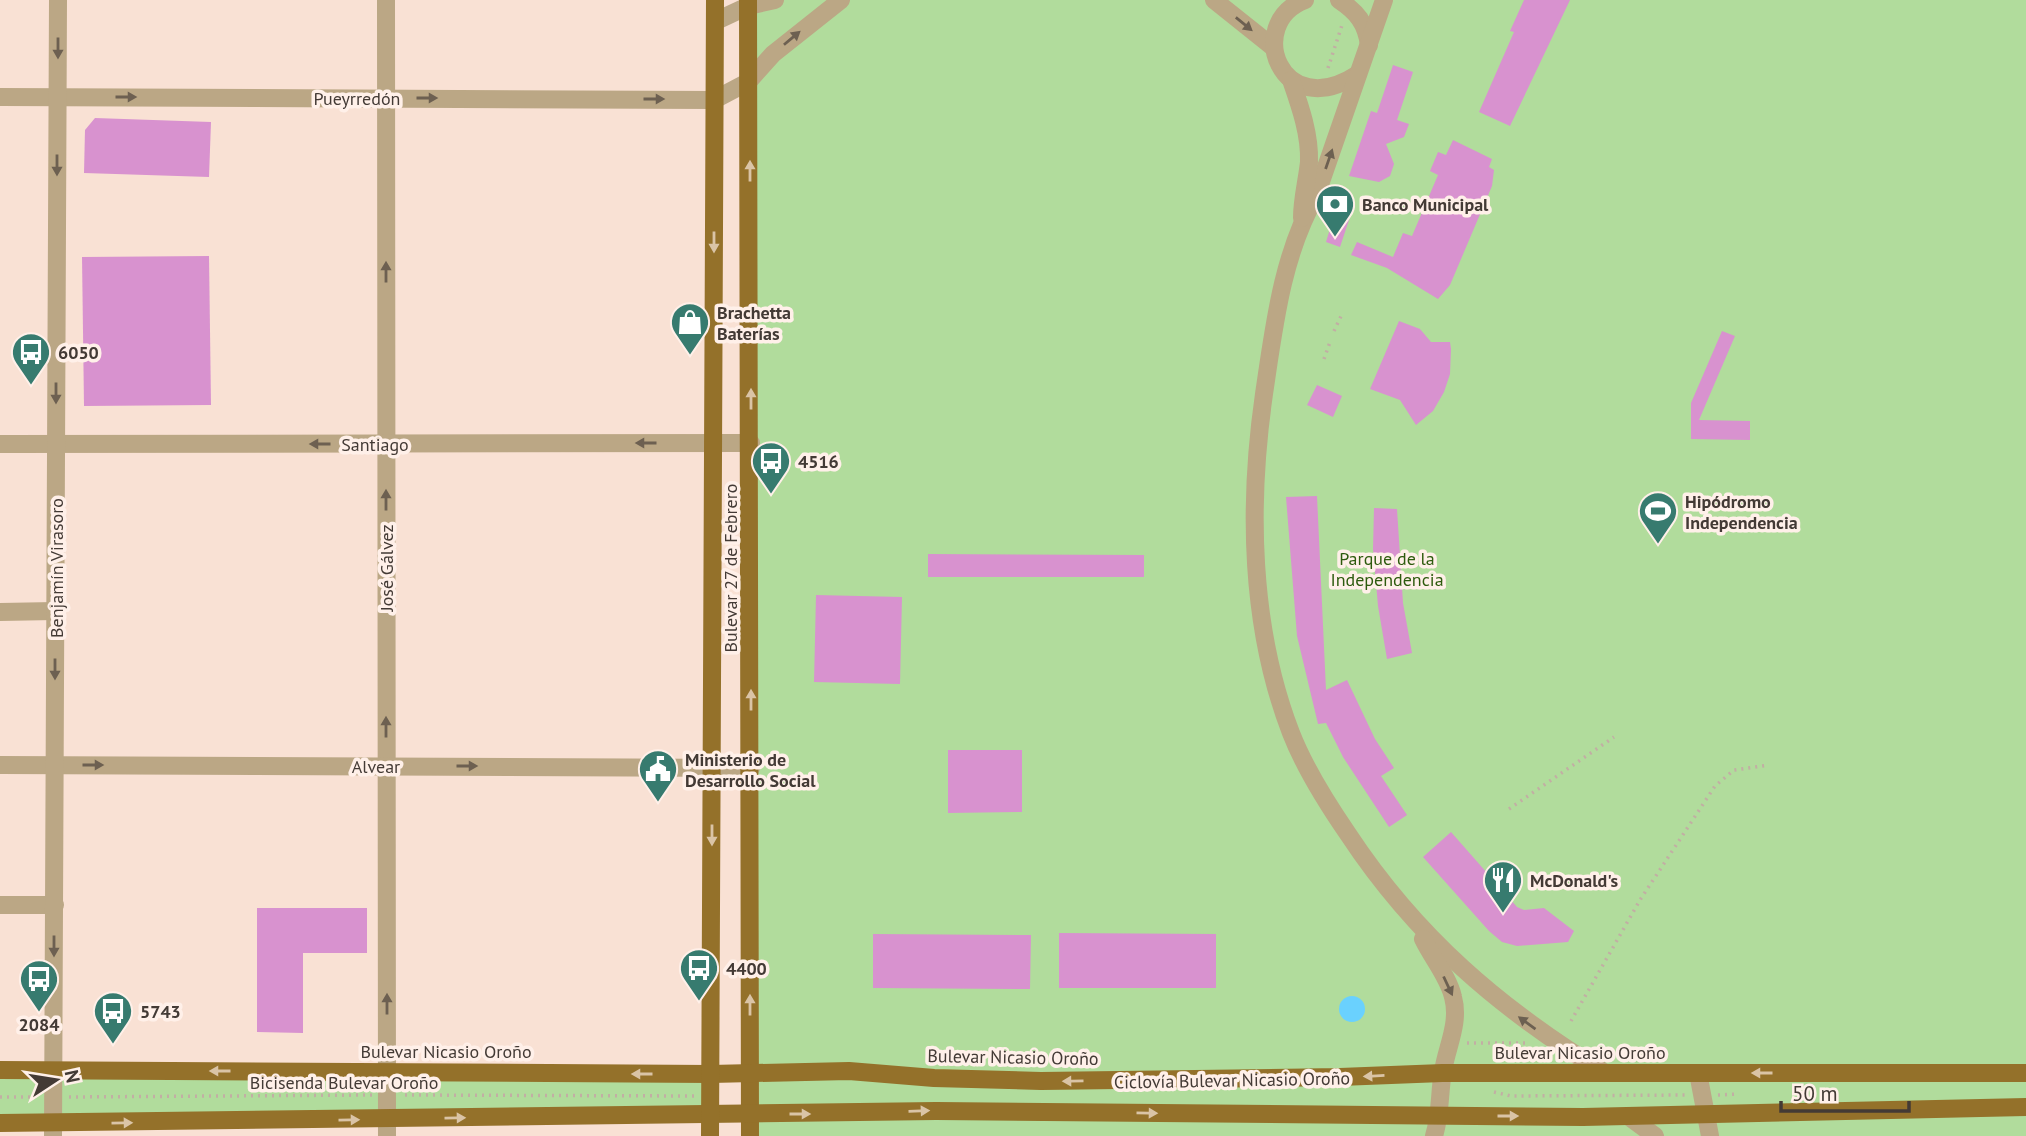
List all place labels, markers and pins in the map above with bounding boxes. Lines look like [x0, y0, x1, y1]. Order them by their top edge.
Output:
bank icon: Banco Municipal [1314, 183, 1356, 238]
place label: Banco Municipal [1362, 193, 1489, 216]
shop icon: Brachetta Baterías [669, 301, 711, 356]
place label: Brachetta Baterías [717, 301, 791, 345]
bus stop icon: 6050 [10, 331, 52, 386]
place label: 6050 [58, 341, 99, 364]
bus stop icon: 4516 [750, 440, 792, 495]
place label: 4516 [798, 450, 839, 473]
sports icon: Hipódromo Independencia [1637, 490, 1679, 545]
place label: Hipódromo Independencia [1685, 490, 1798, 534]
public building icon: Ministerio de Desarrollo Social [637, 748, 679, 803]
place label: Ministerio de Desarrollo Social [685, 748, 816, 792]
restaurant icon: McDonald's [1482, 859, 1524, 914]
place label: McDonald's [1530, 869, 1618, 892]
bus stop icon: 4400 [678, 947, 720, 1002]
place label: 4400 [726, 957, 767, 980]
bus stop icon: 2084 [18, 958, 60, 1013]
bus stop icon: 5743 [92, 990, 134, 1045]
place label: 5743 [140, 1000, 181, 1023]
place label: 2084 [19, 1013, 59, 1036]

